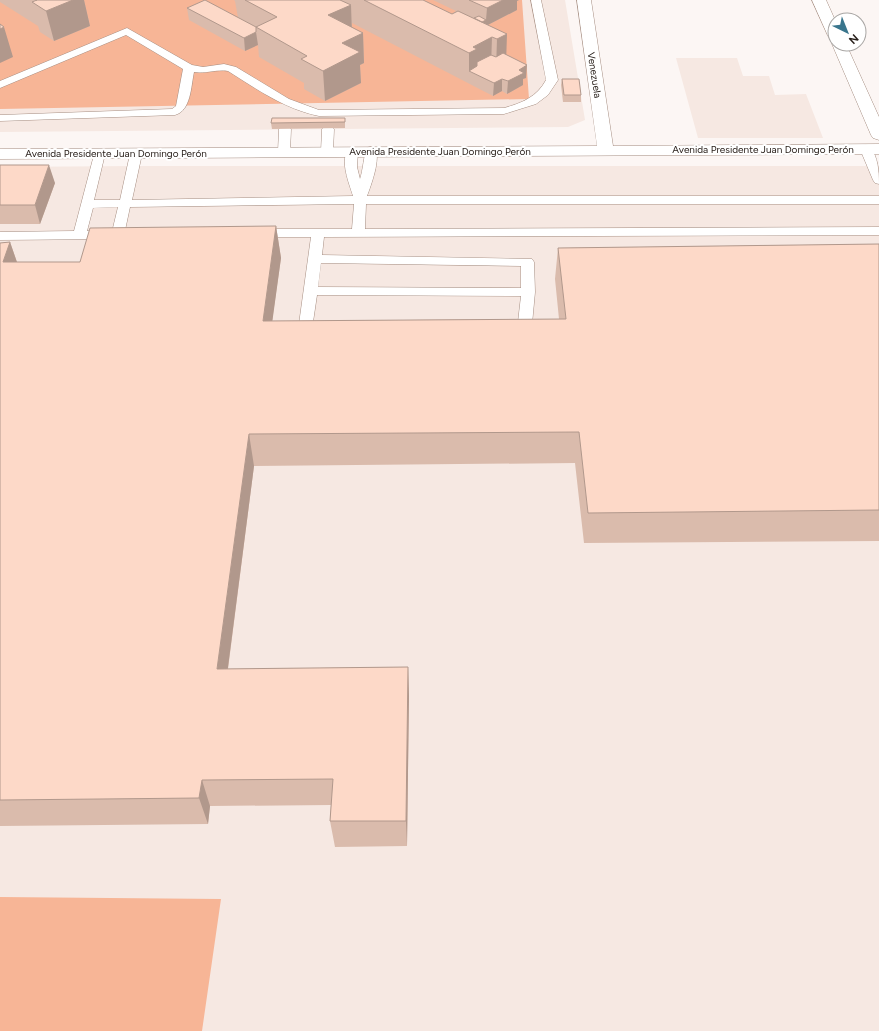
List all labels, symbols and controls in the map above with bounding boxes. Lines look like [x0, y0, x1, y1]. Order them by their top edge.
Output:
north arrow [827, 12, 867, 52]
text: N [846, 31, 861, 47]
street label: Venezuela [584, 51, 605, 99]
street label: Avenida Presidente Juan Domingo Perón [672, 143, 854, 156]
street label: Avenida Presidente Juan Domingo Perón [349, 145, 531, 158]
street label: Avenida Presidente Juan Domingo Perón [25, 147, 207, 160]

